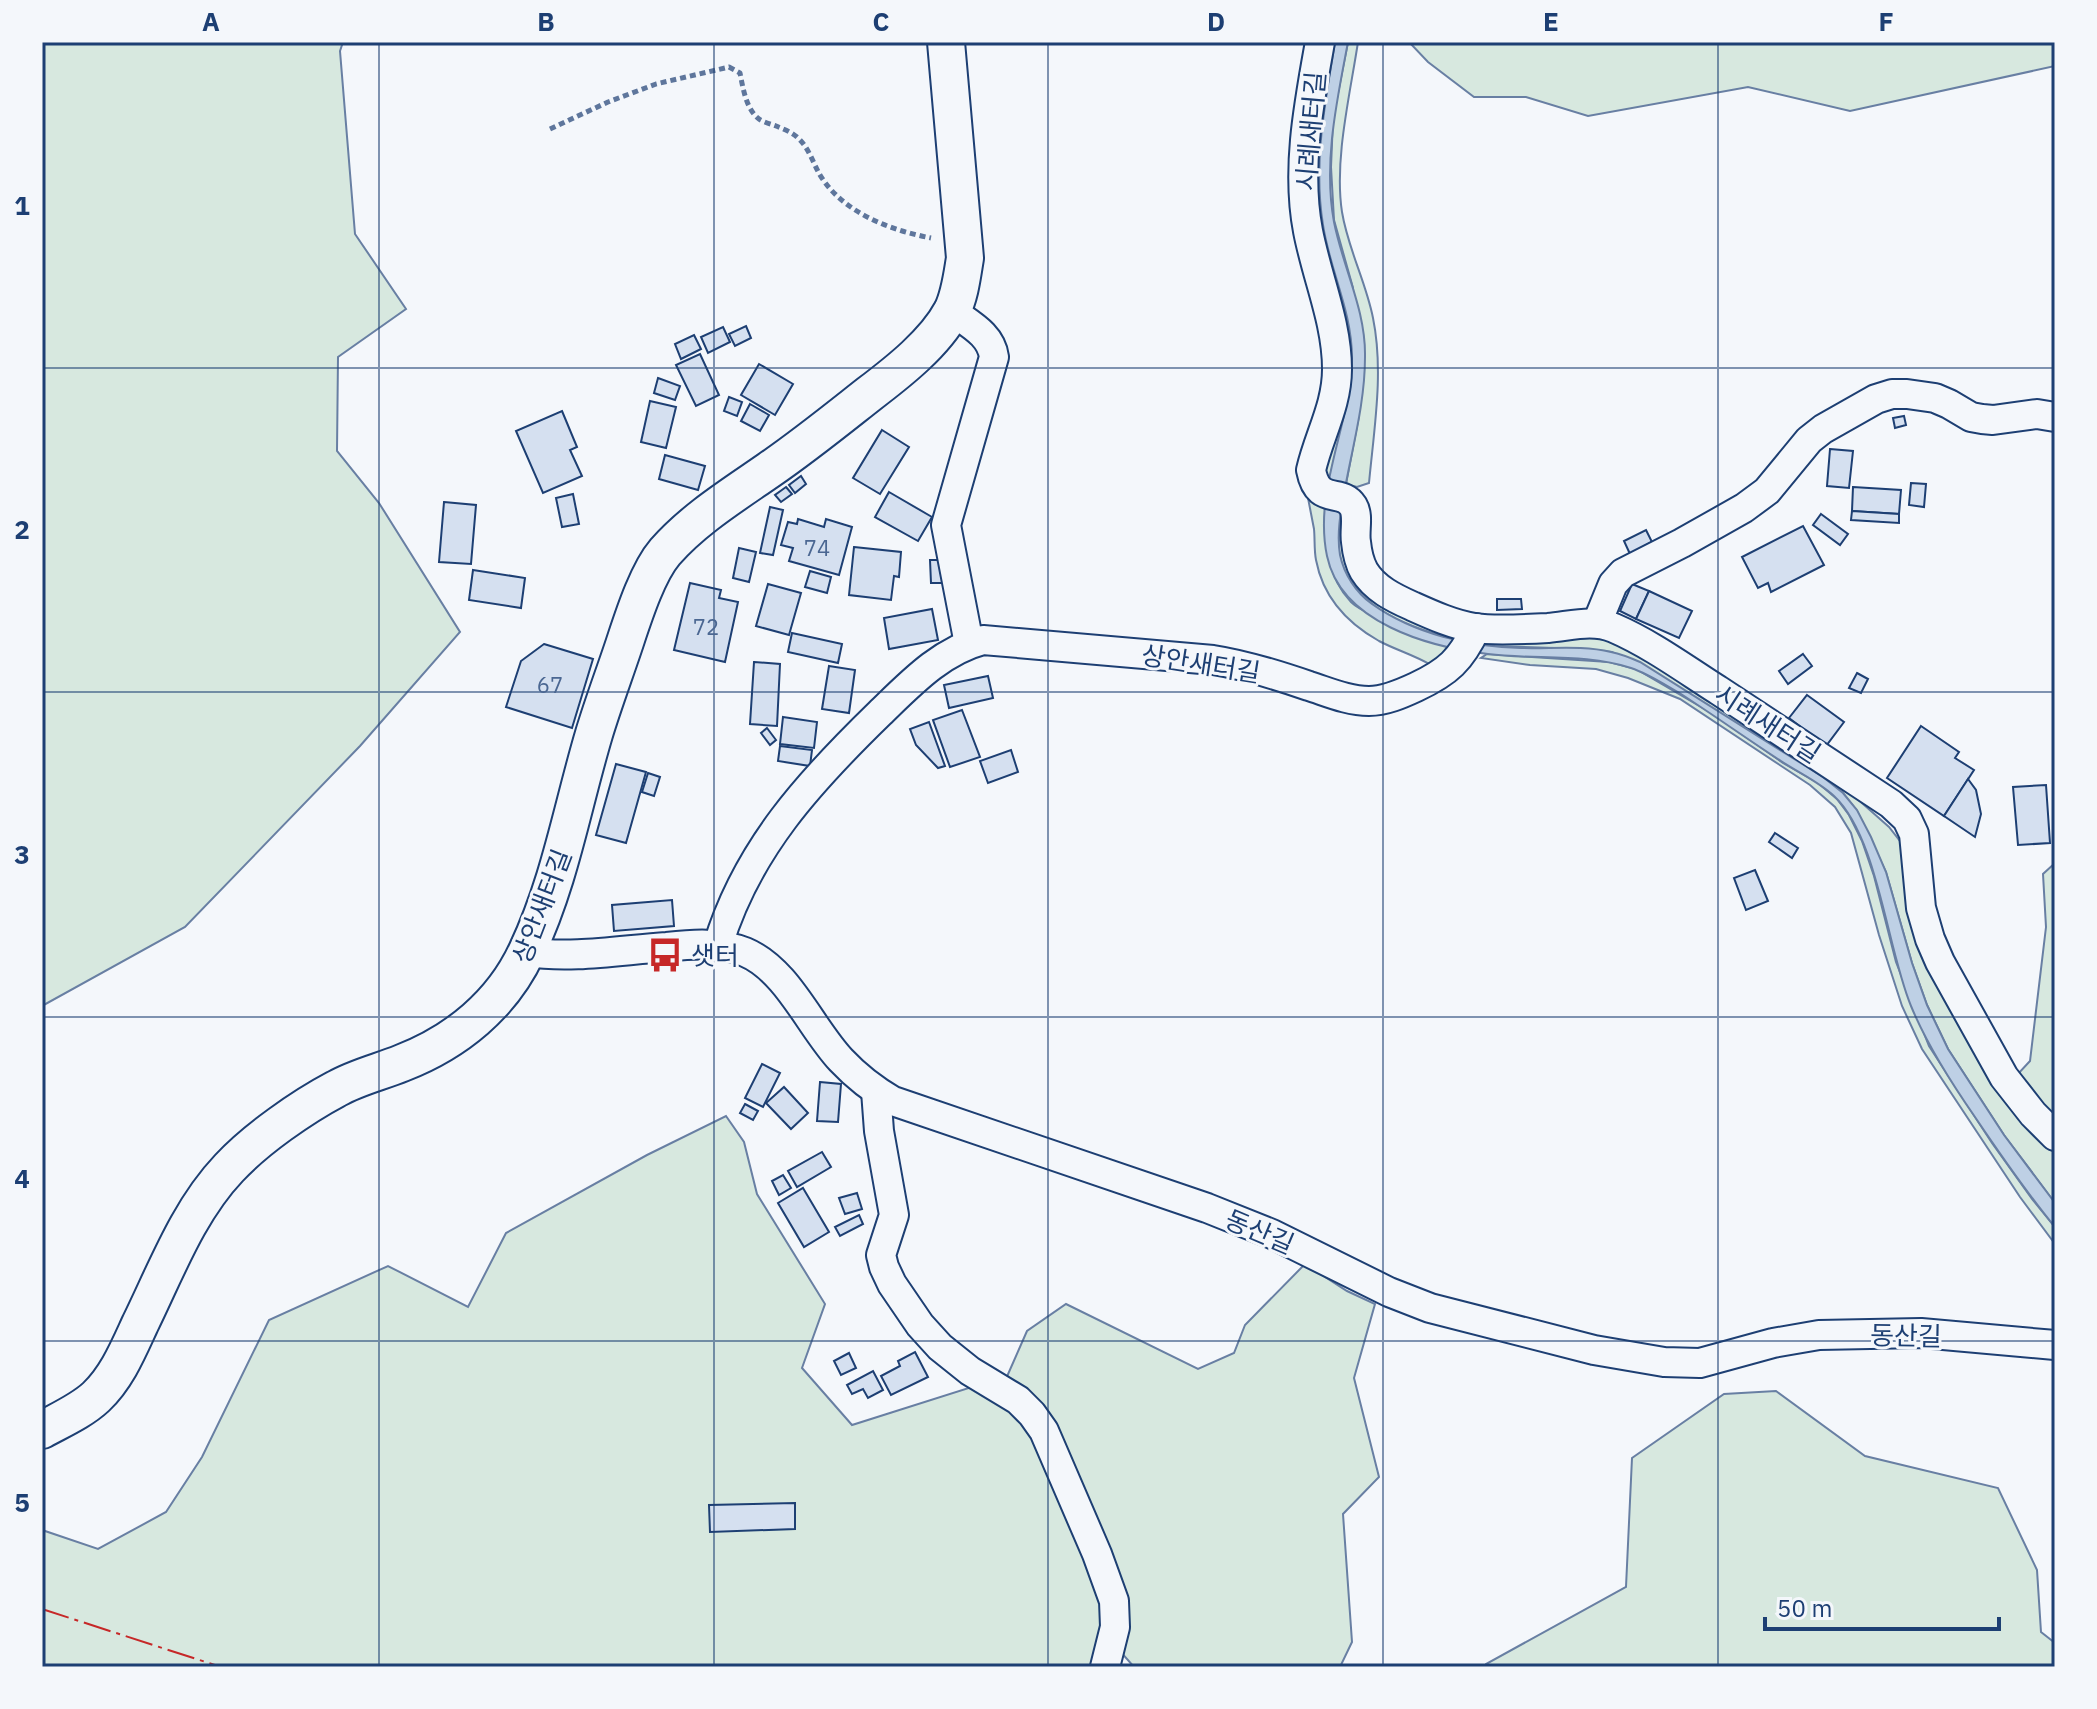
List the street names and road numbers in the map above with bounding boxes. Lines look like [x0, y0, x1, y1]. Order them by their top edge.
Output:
street label: 시례새터길 [1288, 70, 1332, 192]
street label: 상안새터길 [1139, 637, 1263, 689]
street label: 시례새터길 [1709, 676, 1827, 770]
street label: 상안새터길 [504, 844, 578, 968]
street label: 동산길 [1220, 1201, 1300, 1261]
street label: 동산길 [1870, 1317, 1942, 1353]

